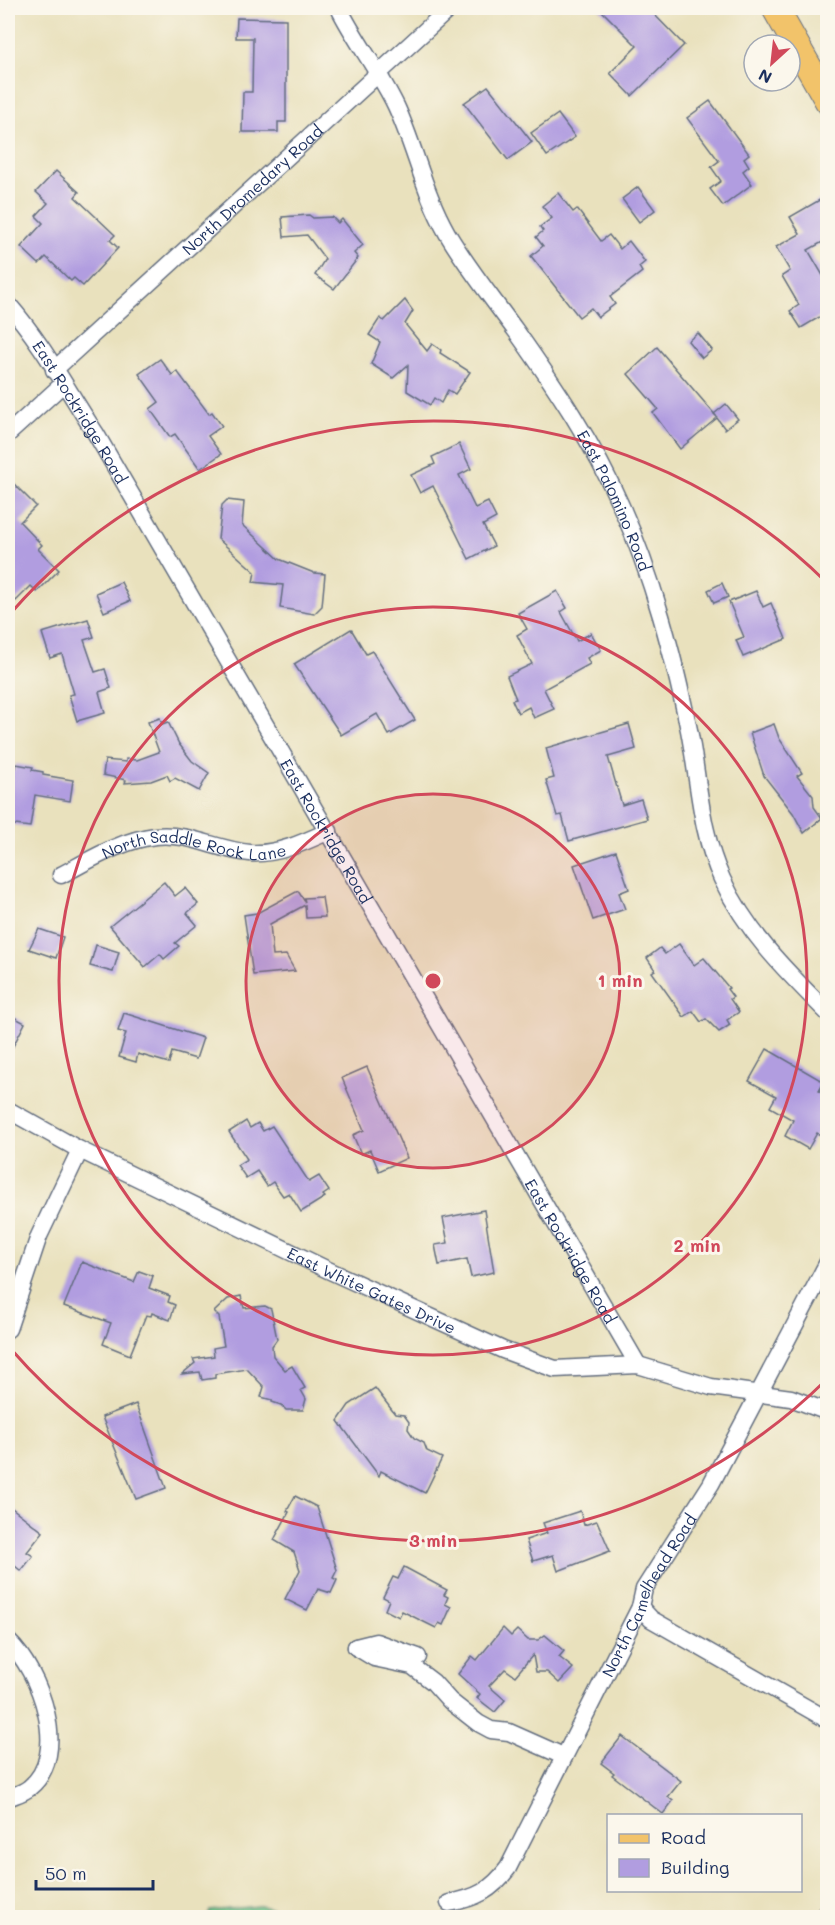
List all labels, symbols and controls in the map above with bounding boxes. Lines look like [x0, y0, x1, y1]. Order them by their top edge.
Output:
north arrow [742, 33, 802, 93]
text: N [755, 65, 775, 89]
street label: North Dromedary Road [177, 120, 327, 259]
street label: East Rockridge Road [29, 336, 133, 487]
street label: East Palomino Road [573, 426, 656, 574]
street label: East Rockridge Road [277, 754, 377, 907]
street label: North Saddle Rock Lane [98, 825, 288, 864]
text: 1 min [597, 968, 643, 992]
centre of rings [423, 971, 443, 991]
street label: East Rockridge Road [521, 1174, 622, 1327]
text: 2 min [673, 1233, 721, 1257]
street label: East White Gates Drive [284, 1242, 459, 1338]
street label: North Camelhead Road [596, 1509, 700, 1680]
text: 3 min [409, 1528, 457, 1552]
legend [607, 1814, 802, 1892]
text: Road [661, 1825, 706, 1849]
scale bar [36, 1853, 153, 1891]
text: Building [661, 1855, 729, 1879]
text: 50 m [45, 1861, 87, 1885]

